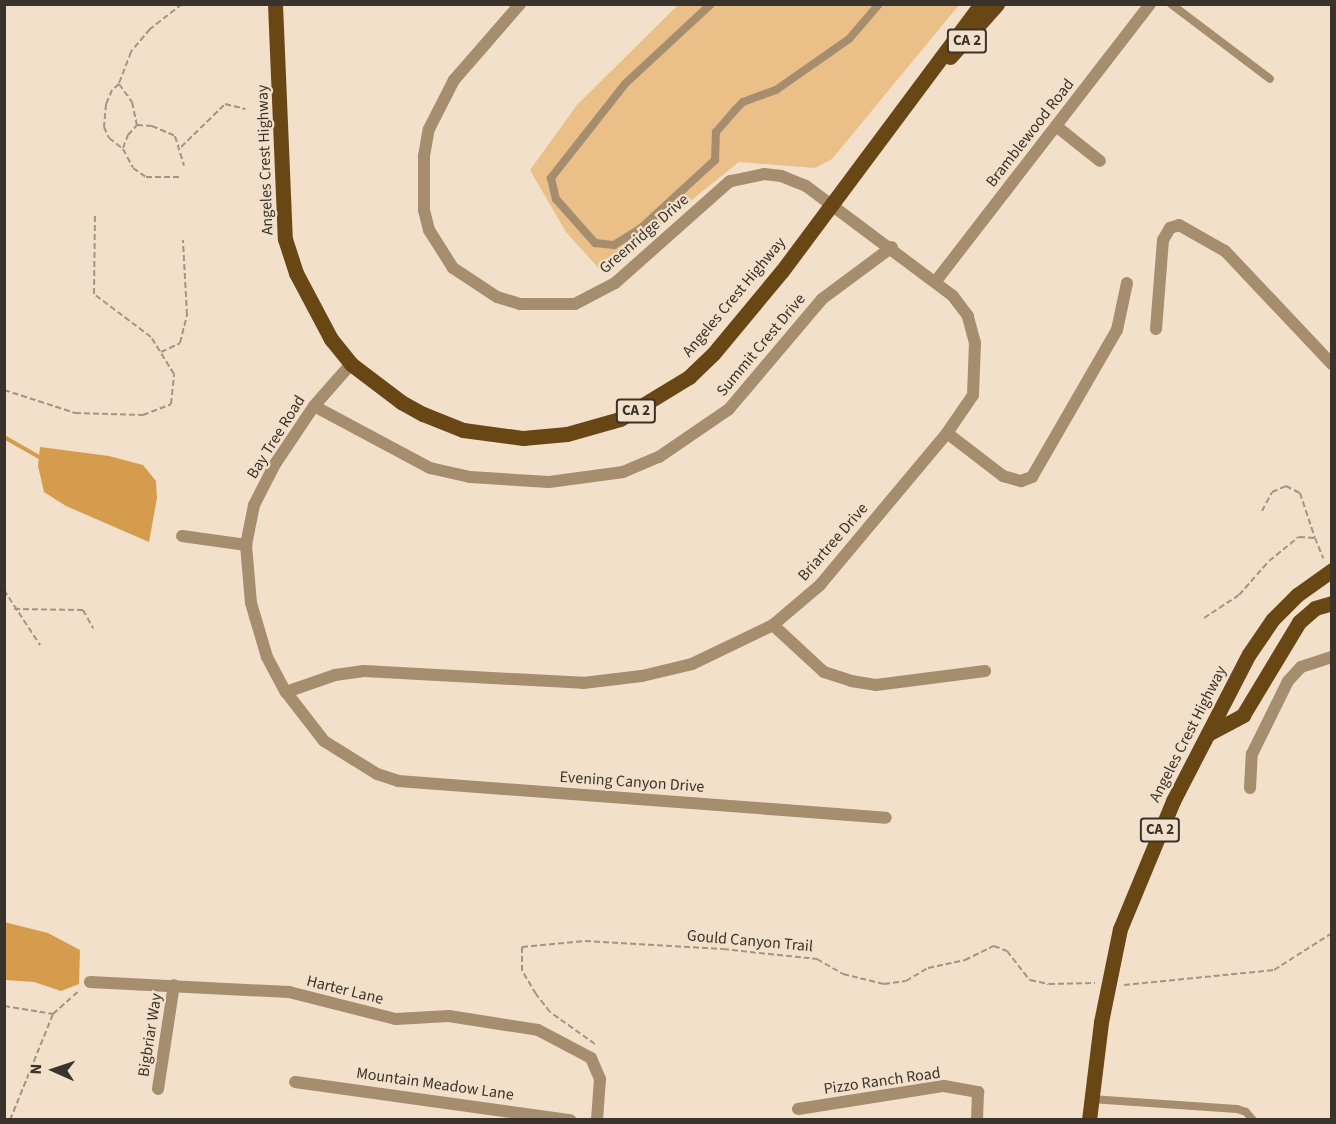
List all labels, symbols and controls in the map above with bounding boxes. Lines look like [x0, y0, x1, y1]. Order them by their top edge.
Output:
road number: CA 2 [946, 29, 988, 53]
street label: Bramblewood Road [982, 75, 1078, 191]
street label: Angeles Crest Highway [253, 84, 277, 236]
street label: Greenridge Drive [595, 190, 693, 278]
street label: Angeles Crest Highway [678, 233, 790, 361]
street label: Summit Crest Drive [712, 290, 810, 400]
street label: Bay Tree Road [243, 392, 309, 482]
road number: CA 2 [615, 399, 657, 423]
street label: Briartree Drive [794, 499, 872, 585]
street label: Angeles Crest Highway [1145, 663, 1231, 805]
street label: Evening Canyon Drive [559, 767, 705, 797]
road number: CA 2 [1139, 818, 1181, 842]
street label: Gould Canyon Trail [686, 926, 814, 956]
street label: Harter Lane [305, 971, 385, 1009]
street label: Bigbriar Way [134, 992, 166, 1078]
north arrow [24, 1040, 84, 1100]
text: N [25, 1063, 47, 1075]
street label: Mountain Meadow Lane [355, 1063, 515, 1105]
street label: Pizzo Ranch Road [822, 1063, 942, 1099]

